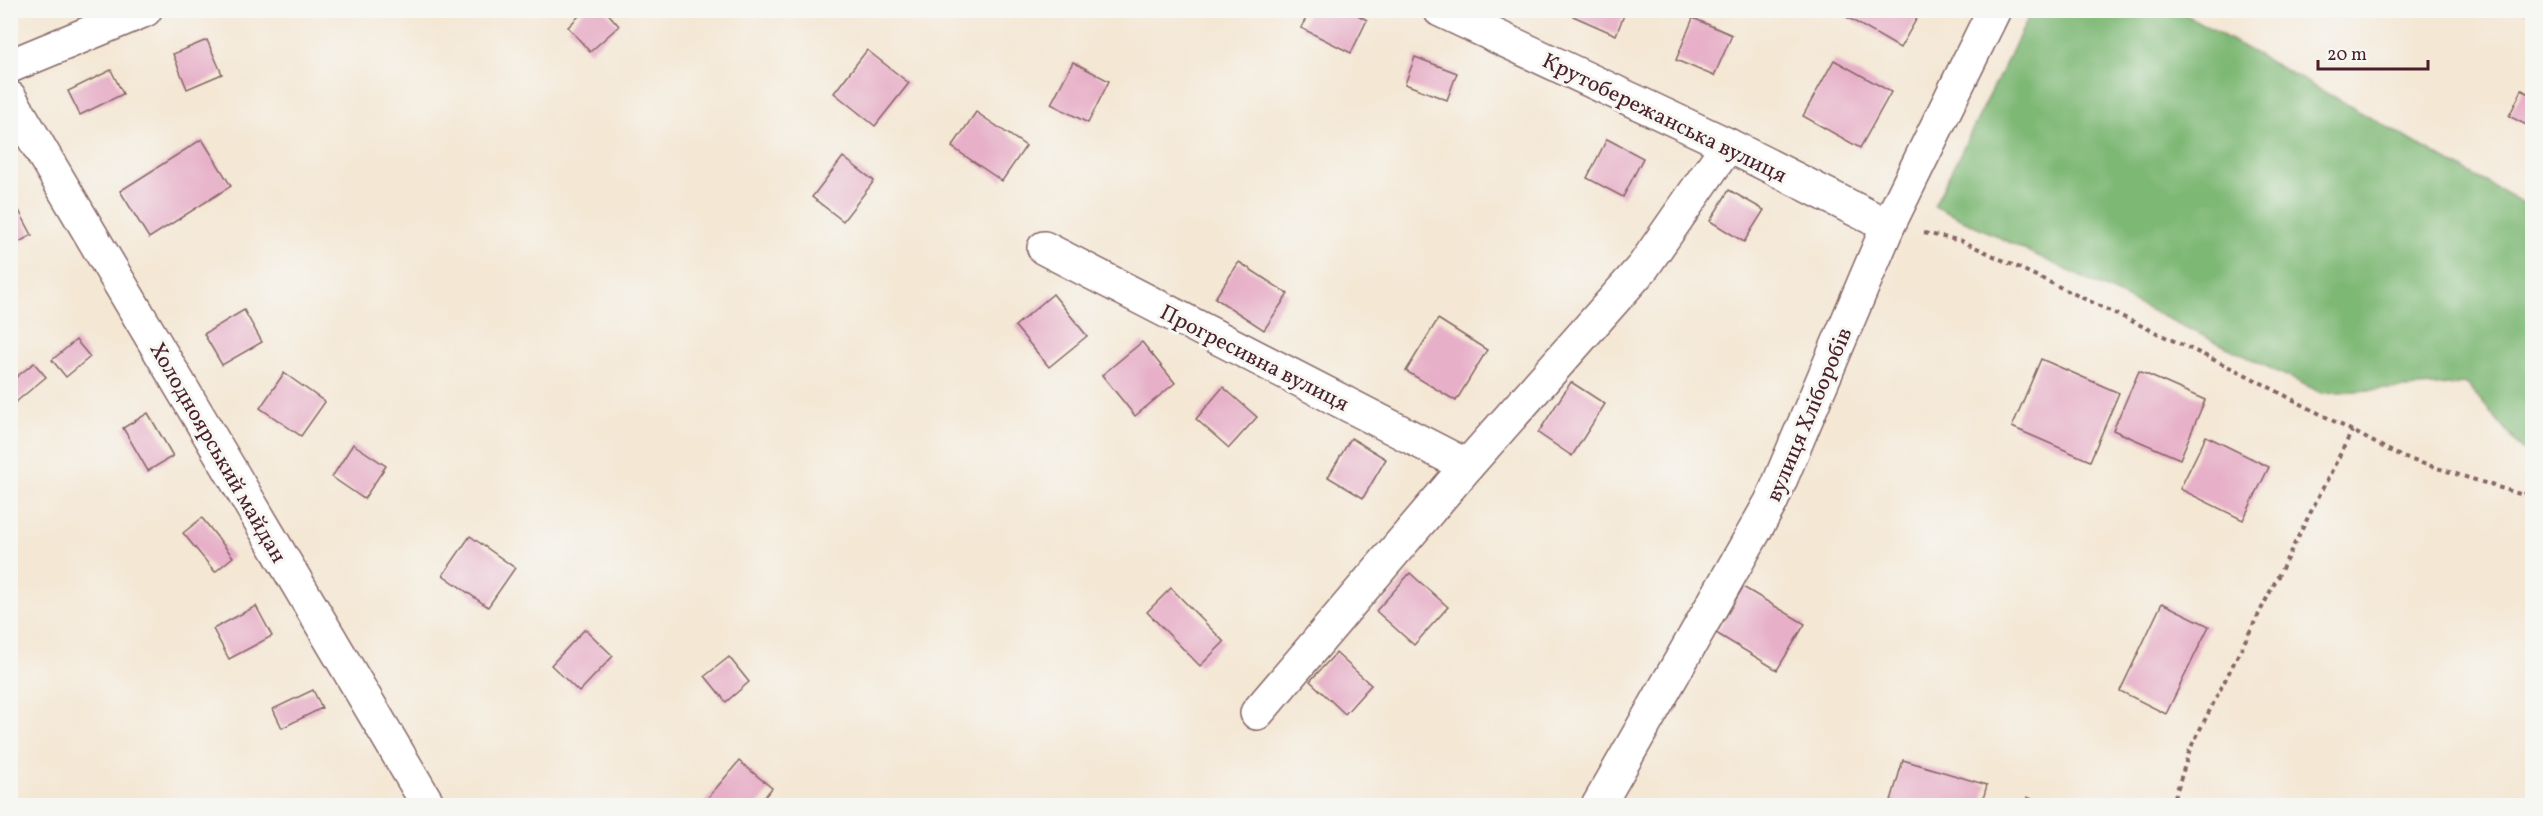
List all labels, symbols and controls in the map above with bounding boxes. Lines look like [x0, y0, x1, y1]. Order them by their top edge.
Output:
scale bar [2318, 33, 2428, 71]
text: 20 m [2327, 43, 2367, 68]
street label: Крутобережанська вулиця [1536, 46, 1791, 192]
street label: Прогресивна вулиця [1154, 298, 1354, 420]
street label: вулиця Хліборобів [1760, 323, 1861, 507]
street label: Холодноярський майдан [141, 337, 293, 569]

